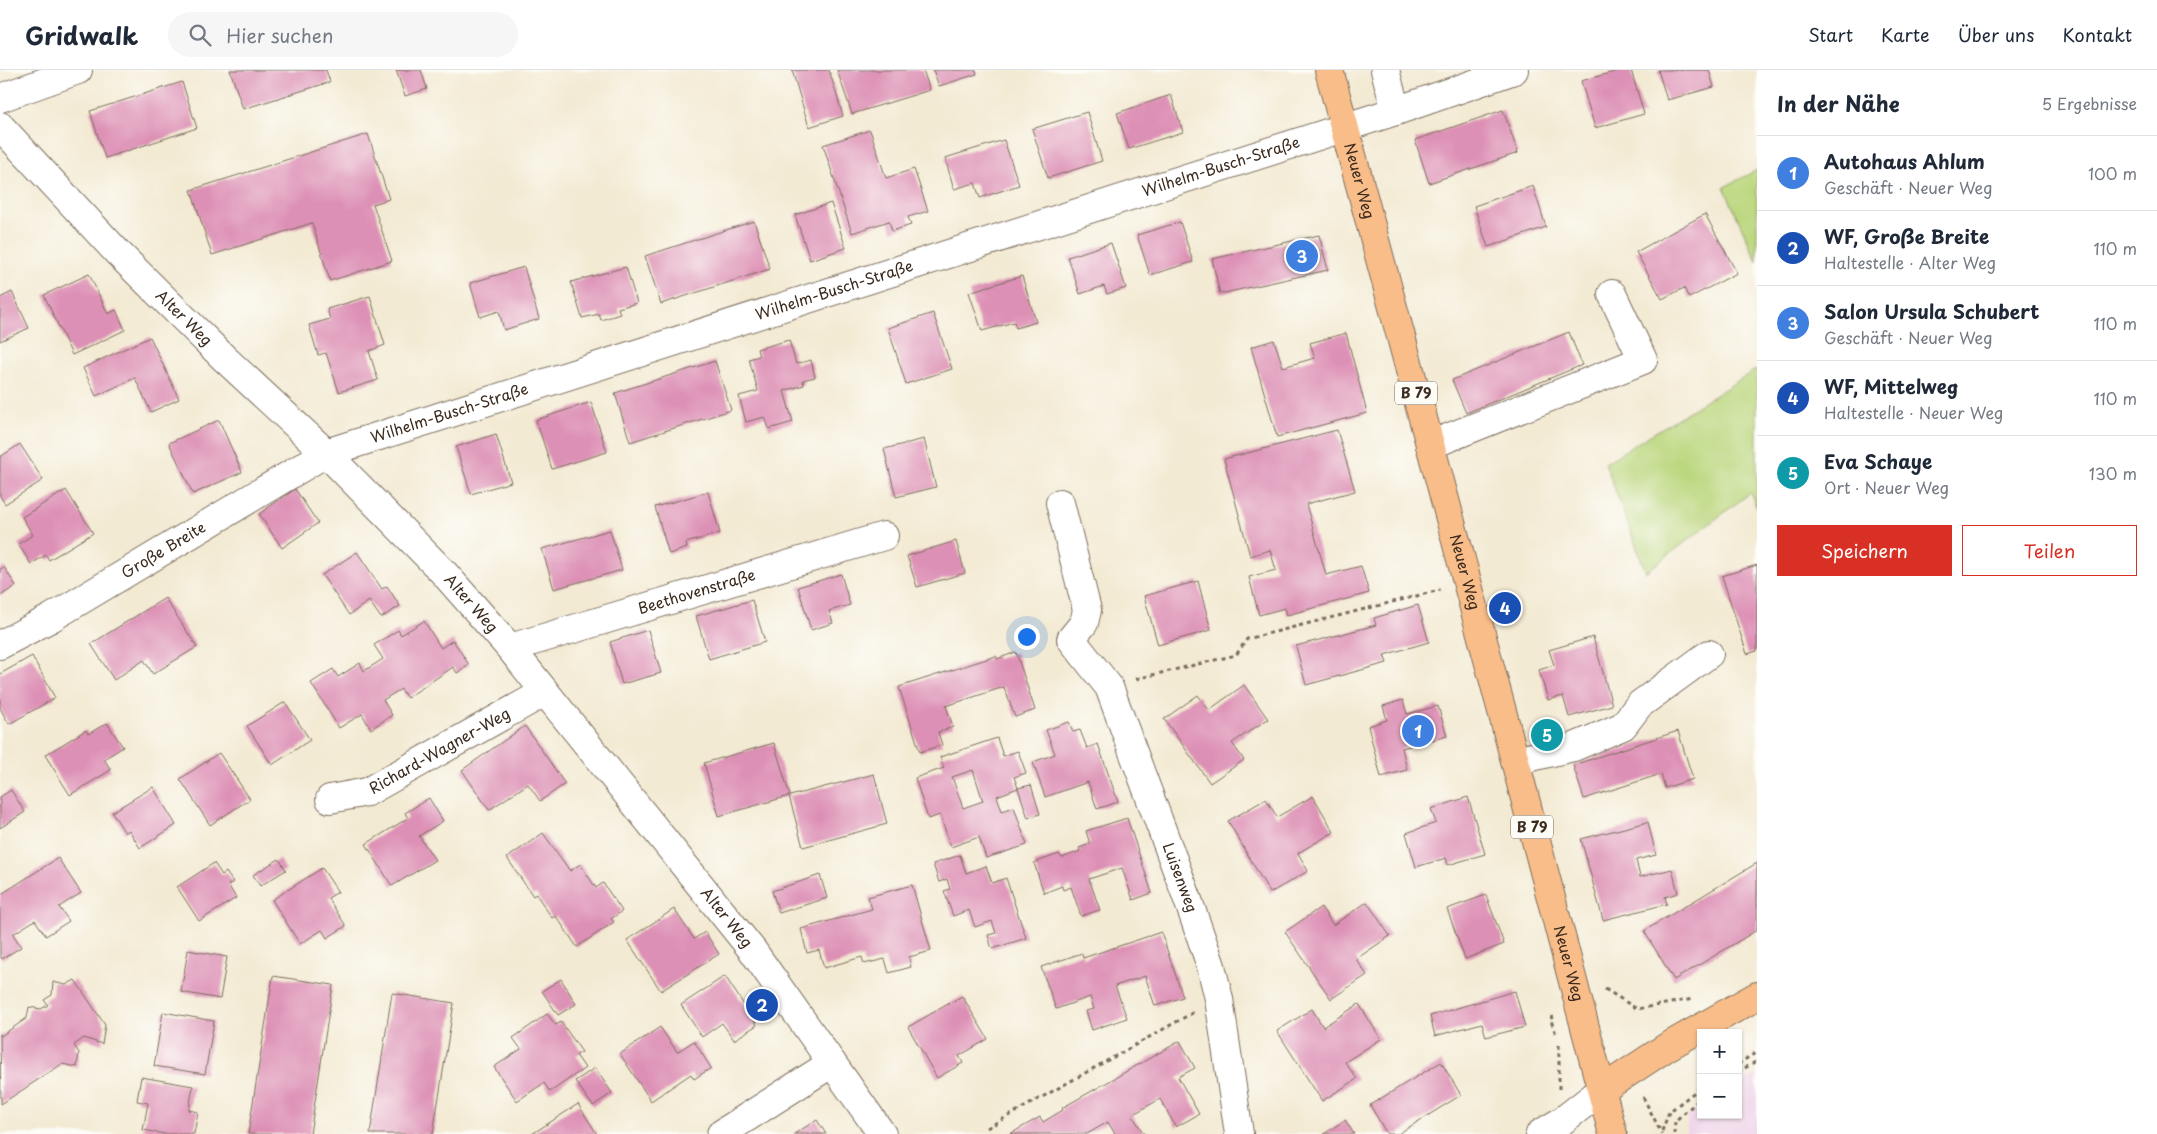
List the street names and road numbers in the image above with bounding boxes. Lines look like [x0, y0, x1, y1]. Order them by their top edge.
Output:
street label: Wilhelm-Busch-Straße [1139, 130, 1302, 201]
street label: Neuer Weg [1339, 140, 1382, 221]
street label: Wilhelm-Busch-Straße [752, 253, 916, 325]
street label: Alter Weg [151, 284, 218, 351]
street label: Wilhelm-Busch-Straße [367, 376, 531, 448]
road number: B 79 [1395, 382, 1437, 404]
street label: Große Breite [116, 515, 209, 583]
street label: Neuer Weg [1445, 531, 1487, 612]
street label: Beethovenstraße [635, 562, 758, 619]
street label: Alter Weg [440, 568, 504, 637]
street label: Richard-Wagner-Weg [364, 701, 514, 799]
road number: B 79 [1511, 816, 1553, 839]
street label: Luisenweg [1158, 839, 1205, 915]
street label: Alter Weg [696, 882, 759, 952]
street label: Neuer Weg [1549, 923, 1591, 1004]

